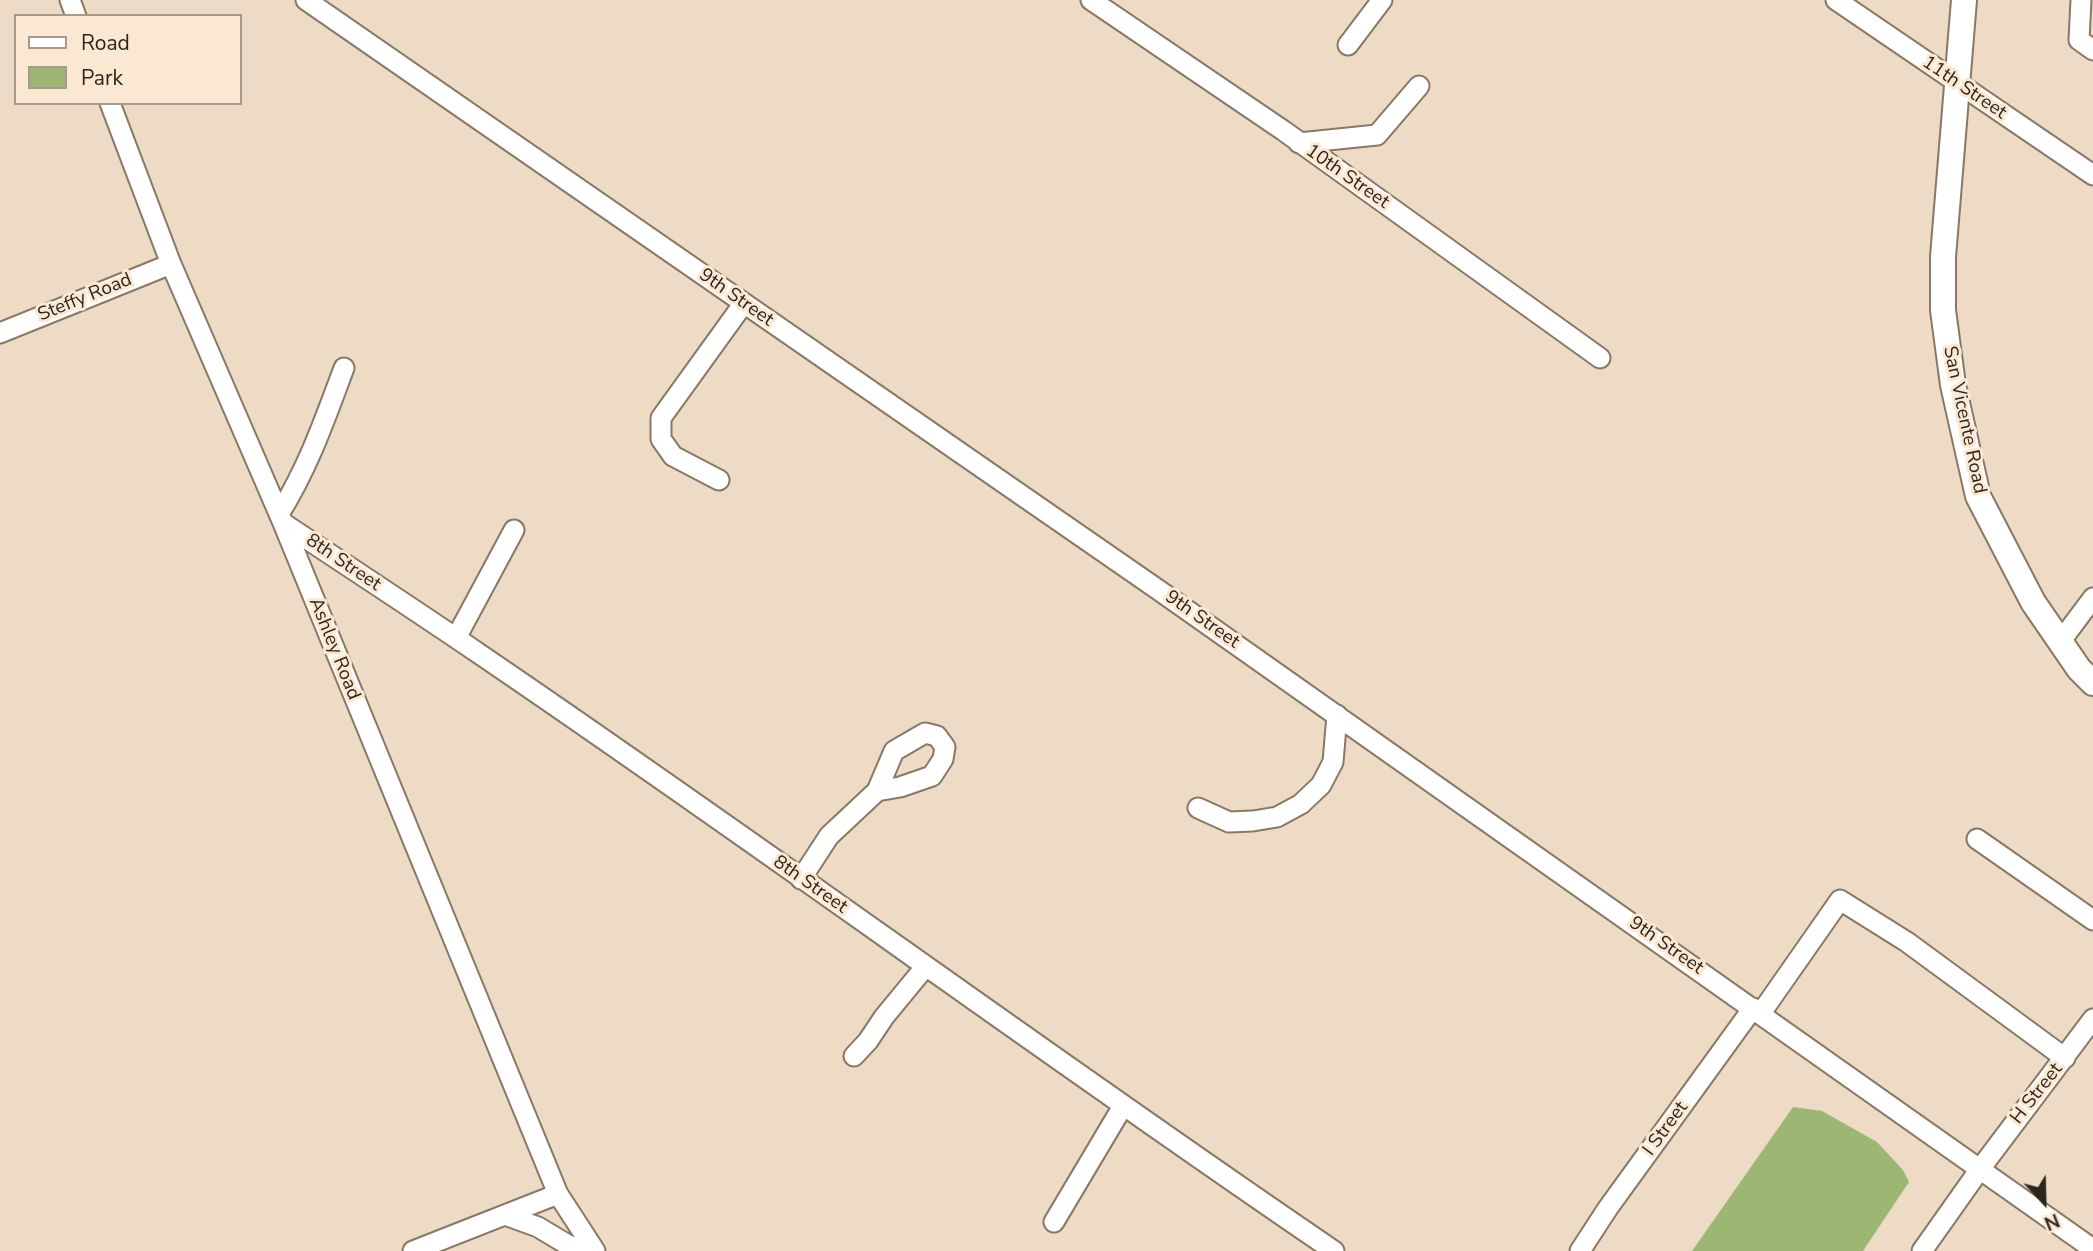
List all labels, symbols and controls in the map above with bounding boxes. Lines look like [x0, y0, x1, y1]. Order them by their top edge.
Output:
legend [14, 14, 242, 105]
text: Road [81, 29, 130, 57]
street label: 11th Street [1917, 51, 2011, 125]
text: Park [81, 64, 123, 92]
street label: 10th Street [1301, 140, 1393, 214]
street label: 9th Street [694, 264, 778, 332]
street label: Steffy Road [35, 269, 135, 327]
street label: San Vicente Road [1937, 344, 1991, 496]
street label: 8th Street [301, 530, 385, 596]
street label: 9th Street [1160, 586, 1244, 654]
street label: Ashley Road [303, 595, 365, 703]
street label: 8th Street [768, 851, 852, 919]
street label: 9th Street [1624, 912, 1708, 980]
street label: H Street [2006, 1059, 2068, 1129]
street label: I Street [1639, 1097, 1693, 1161]
north arrow [2009, 1167, 2079, 1237]
text: N [2040, 1207, 2063, 1236]

